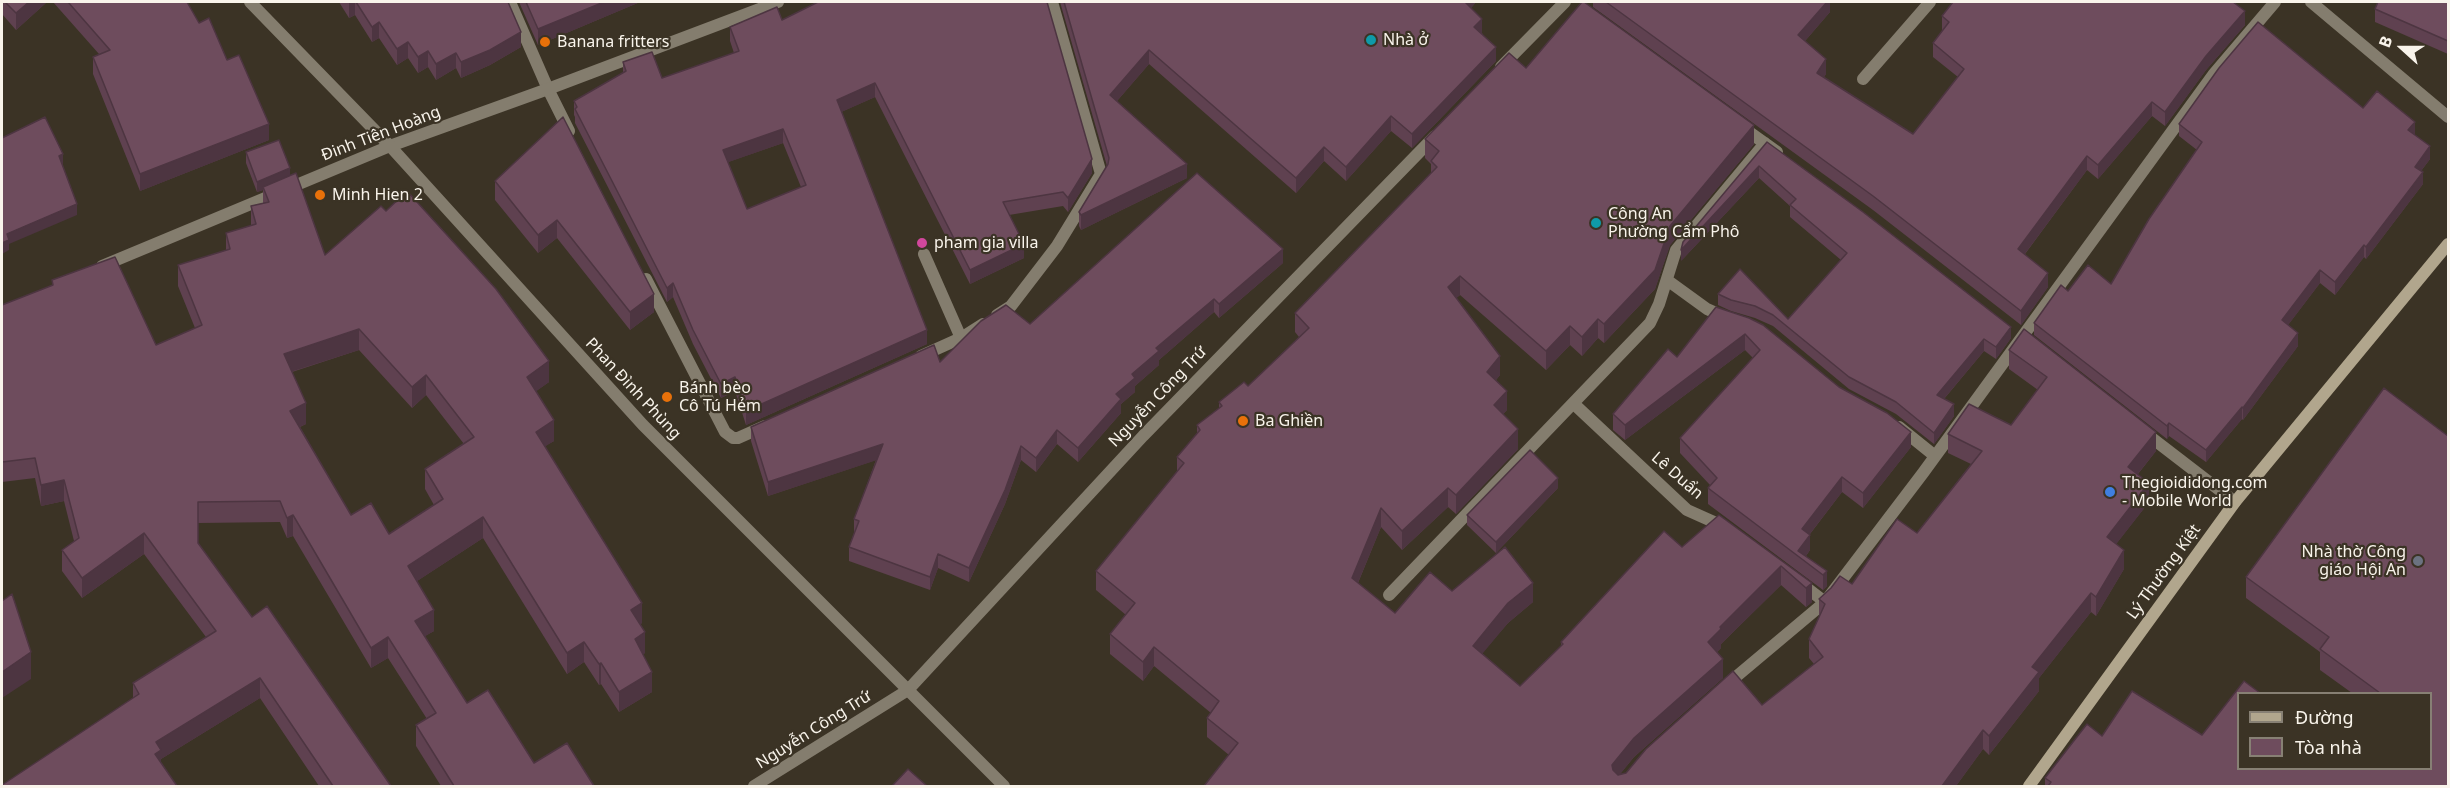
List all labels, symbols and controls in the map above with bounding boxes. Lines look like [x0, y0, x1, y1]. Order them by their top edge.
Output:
north arrow [2372, 18, 2432, 78]
place label: Nhà ở [1383, 30, 1428, 50]
place label: Banana fritters [557, 32, 669, 52]
marker: Nhà ở [1364, 33, 1378, 47]
text: B [2373, 33, 2397, 50]
marker: Banana fritters [538, 35, 552, 49]
street label: Đinh Tiên Hoàng [319, 102, 443, 166]
place label: Minh Hien 2 [332, 185, 423, 205]
marker: Minh Hien 2 [313, 188, 327, 202]
place label: Công An Phường Cẩm Phô [1608, 204, 1740, 242]
marker: Công An Phường Cẩm Phô [1589, 216, 1603, 230]
place label: pham gia villa [934, 233, 1038, 253]
marker: pham gia villa [915, 236, 929, 250]
street label: Phan Đình Phùng [581, 334, 685, 444]
street label: Nguyễn Công Trứ [1105, 343, 1211, 451]
place label: Bánh bèo Cô Tú Hẻm [679, 378, 761, 416]
marker: Bánh bèo Cô Tú Hẻm [660, 390, 674, 404]
place label: Ba Ghiền [1255, 411, 1323, 431]
marker: Ba Ghiền [1236, 414, 1250, 428]
street label: Lê Duẩn [1647, 448, 1707, 504]
place label: Thegioididong.com - Mobile World [2122, 473, 2267, 511]
marker: Thegioididong.com - Mobile World [2103, 485, 2117, 499]
street label: Lý Thường Kiệt [2123, 521, 2205, 623]
place label: Nhà thờ Công giáo Hội An [2302, 542, 2406, 580]
marker: Nhà thờ Công giáo Hội An [2411, 554, 2425, 568]
street label: Nguyễn Công Trứ [753, 687, 875, 773]
legend [2237, 692, 2432, 770]
text: Đường [2295, 705, 2354, 729]
text: Tòa nhà [2295, 735, 2362, 759]

